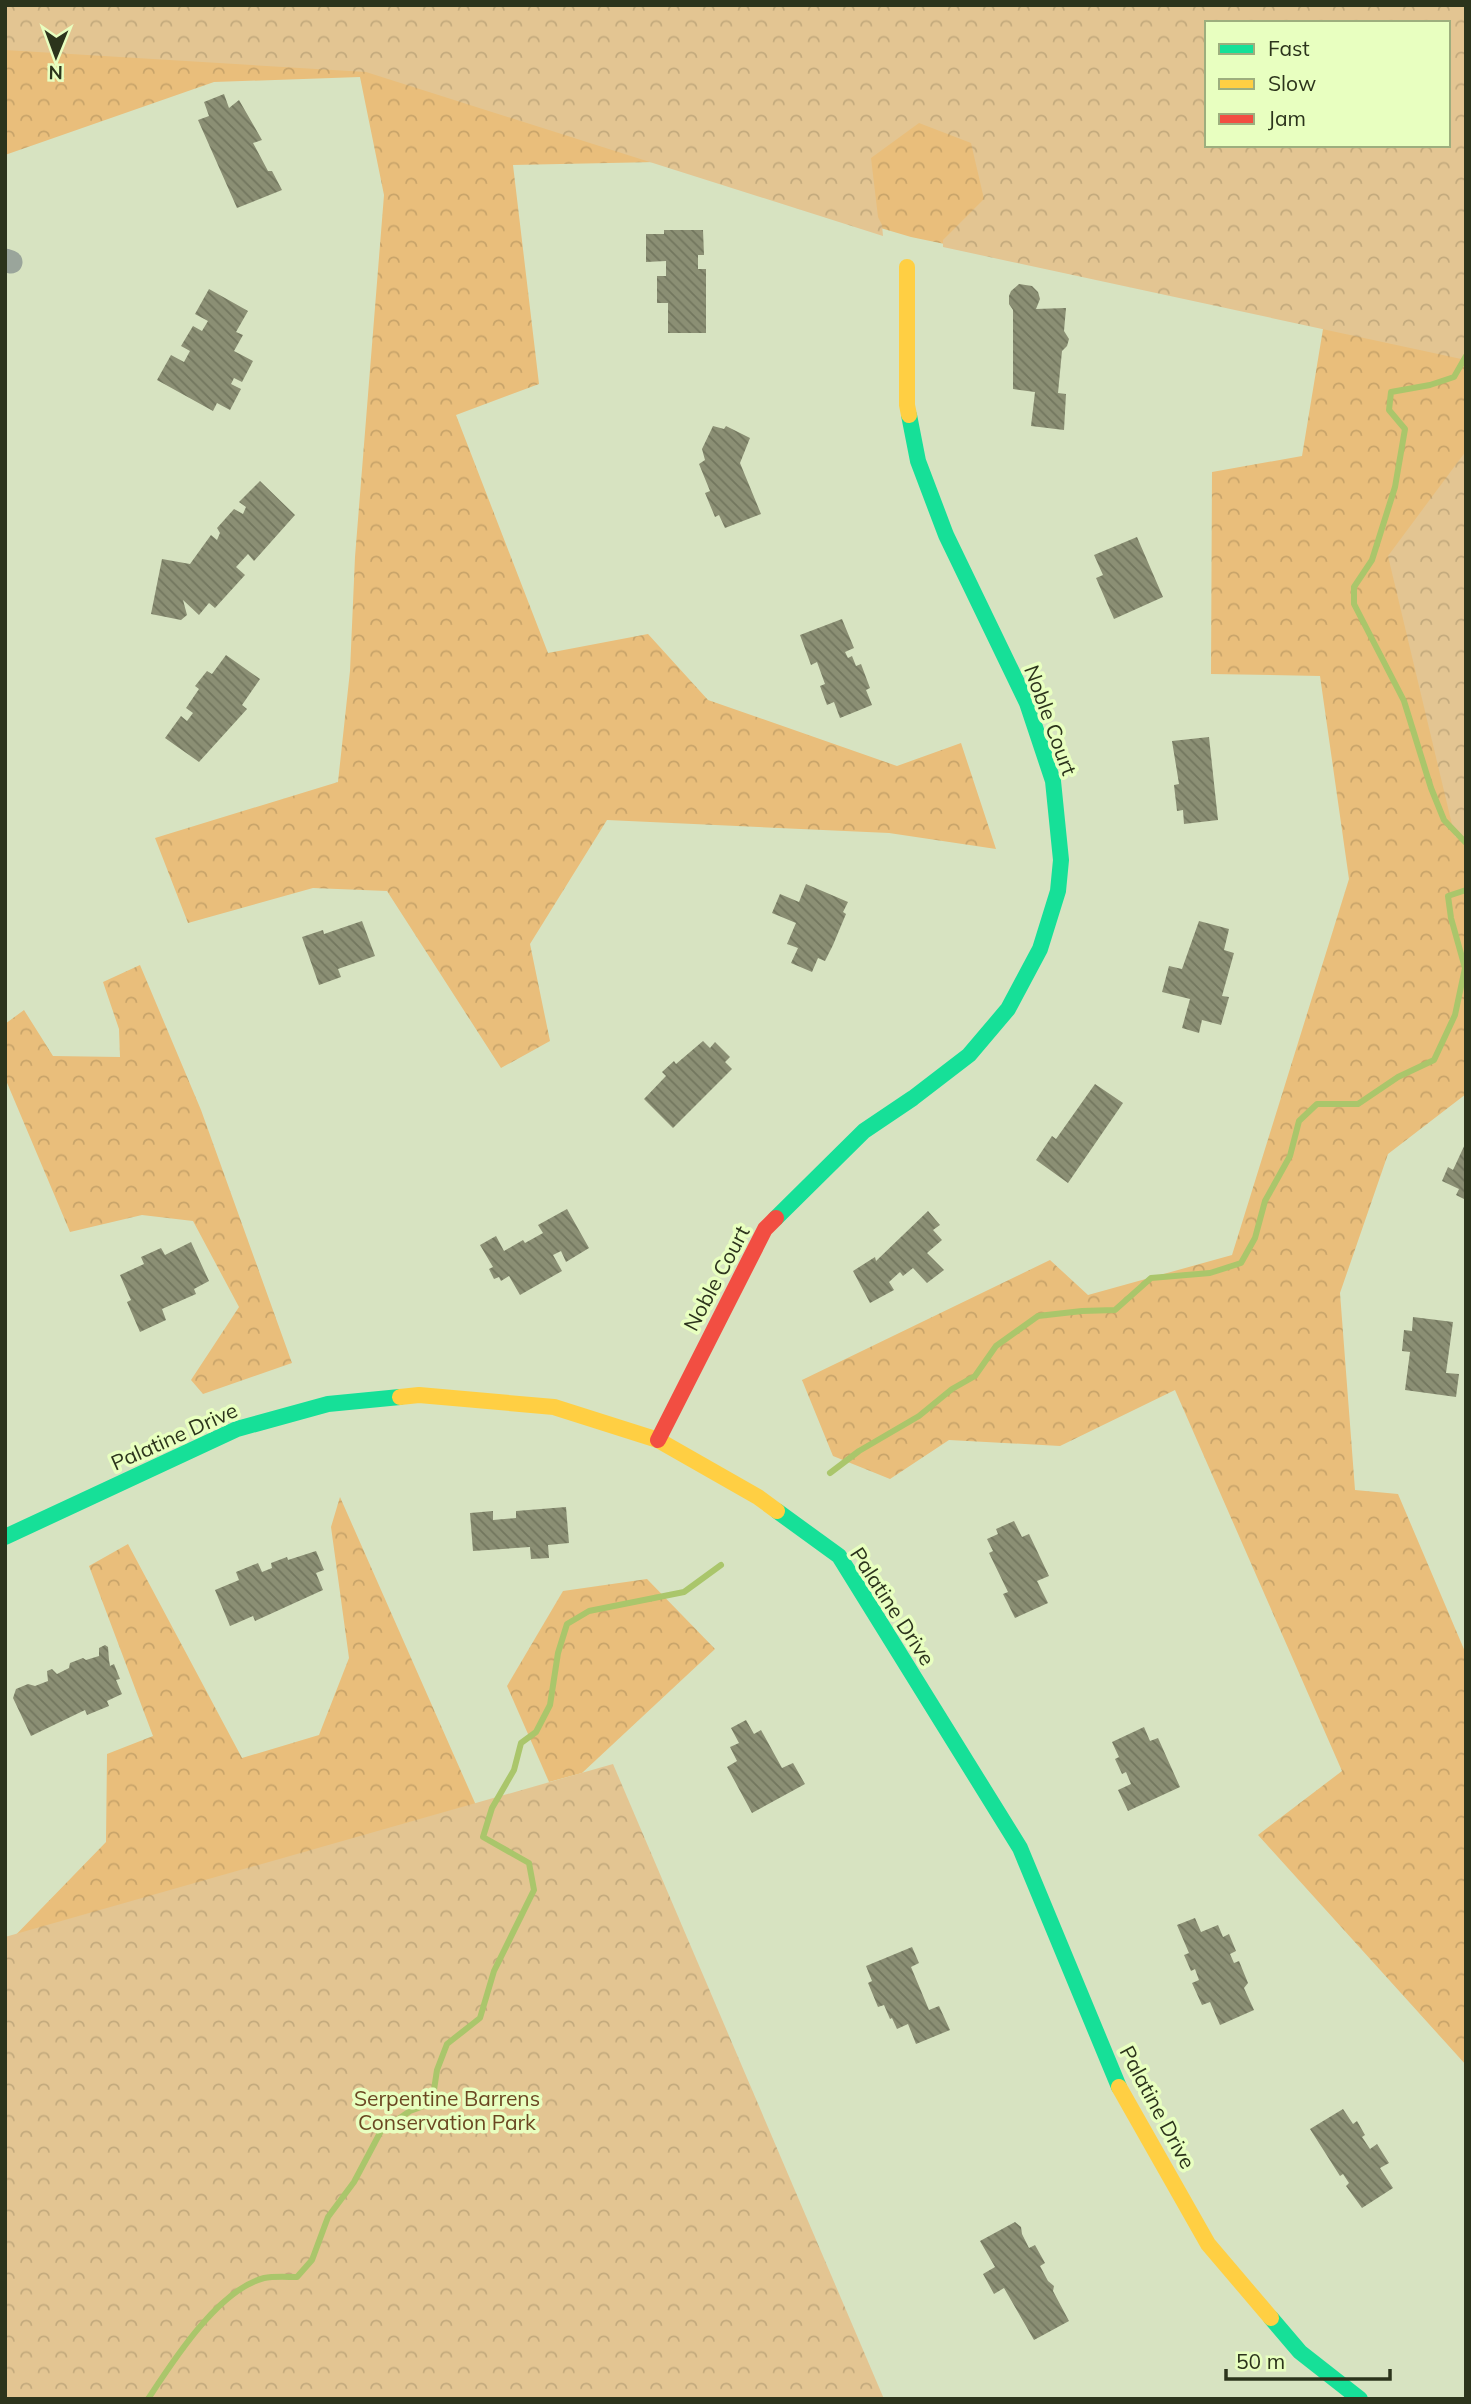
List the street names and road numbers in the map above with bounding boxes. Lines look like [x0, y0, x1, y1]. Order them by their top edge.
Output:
street label: Noble Court [1019, 661, 1083, 779]
street label: Noble Court [677, 1221, 755, 1335]
street label: Palatine Drive [107, 1397, 241, 1475]
street label: Palatine Drive [845, 1542, 941, 1670]
street label: Palatine Drive [1115, 2041, 1201, 2173]

